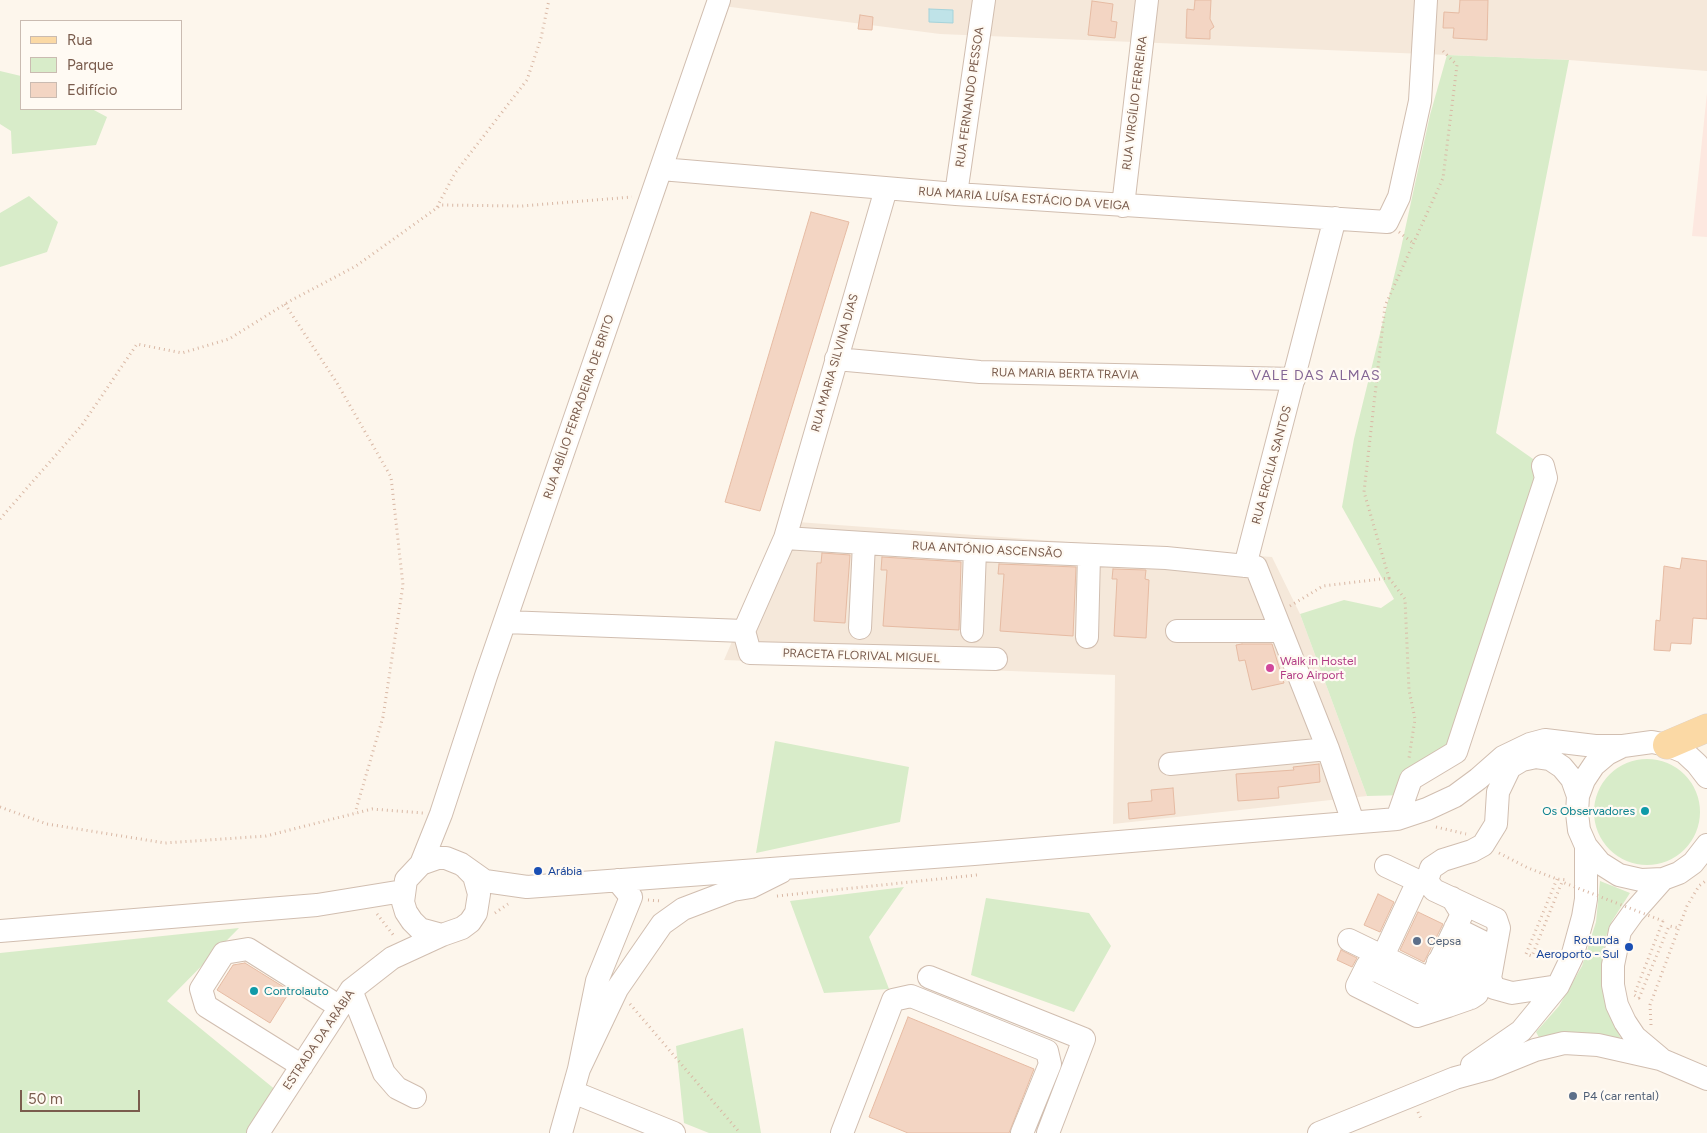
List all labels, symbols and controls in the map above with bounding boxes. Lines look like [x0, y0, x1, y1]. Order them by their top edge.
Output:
legend [20, 20, 182, 110]
street label: RUA FERNANDO PESSOA [953, 26, 987, 168]
text: Rua [67, 31, 92, 49]
street label: RUA VIRGÍLIO FERREIRA [1120, 35, 1150, 171]
text: Parque [67, 56, 114, 74]
text: Edifício [67, 81, 117, 99]
street label: RUA MARIA LUÍSA ESTÁCIO DA VEIGA [918, 184, 1130, 214]
street label: RUA MARIA SILVINA DIAS [808, 292, 862, 434]
street label: RUA ABÍLIO FERRADEIRA DE BRITO [541, 313, 617, 501]
street label: RUA MARIA BERTA TRAVIA [991, 366, 1139, 382]
district label: VALE DAS ALMAS [1250, 368, 1382, 384]
street label: RUA ERCÍLIA SANTOS [1249, 404, 1295, 526]
street label: RUA ANTÓNIO ASCENSÃO [911, 539, 1063, 561]
street label: PRACETA FLORIVAL MIGUEL [782, 646, 940, 666]
place label: Walk in Hostel Faro Airport [1280, 654, 1356, 682]
marker: Walk in Hostel Faro Airport [1264, 662, 1276, 674]
place label: Os Observadores [1542, 804, 1635, 818]
marker: Os Observadores [1639, 805, 1651, 817]
place label: Arábia [548, 864, 582, 878]
marker: Arábia [532, 865, 544, 877]
place label: Rotunda Aeroporto - Sul [1536, 933, 1619, 961]
place label: Cepsa [1427, 934, 1461, 948]
marker: Cepsa [1411, 935, 1423, 947]
marker: Rotunda Aeroporto - Sul [1623, 941, 1635, 953]
place label: Controlauto [264, 984, 329, 998]
marker: Controlauto [248, 985, 260, 997]
street label: ESTRADA DA ARÁBIA [280, 987, 358, 1093]
scale bar [22, 1080, 142, 1112]
place label: P4 (car rental) [1583, 1089, 1659, 1103]
text: 50 m [28, 1090, 63, 1108]
marker: P4 (car rental) [1567, 1090, 1579, 1102]

